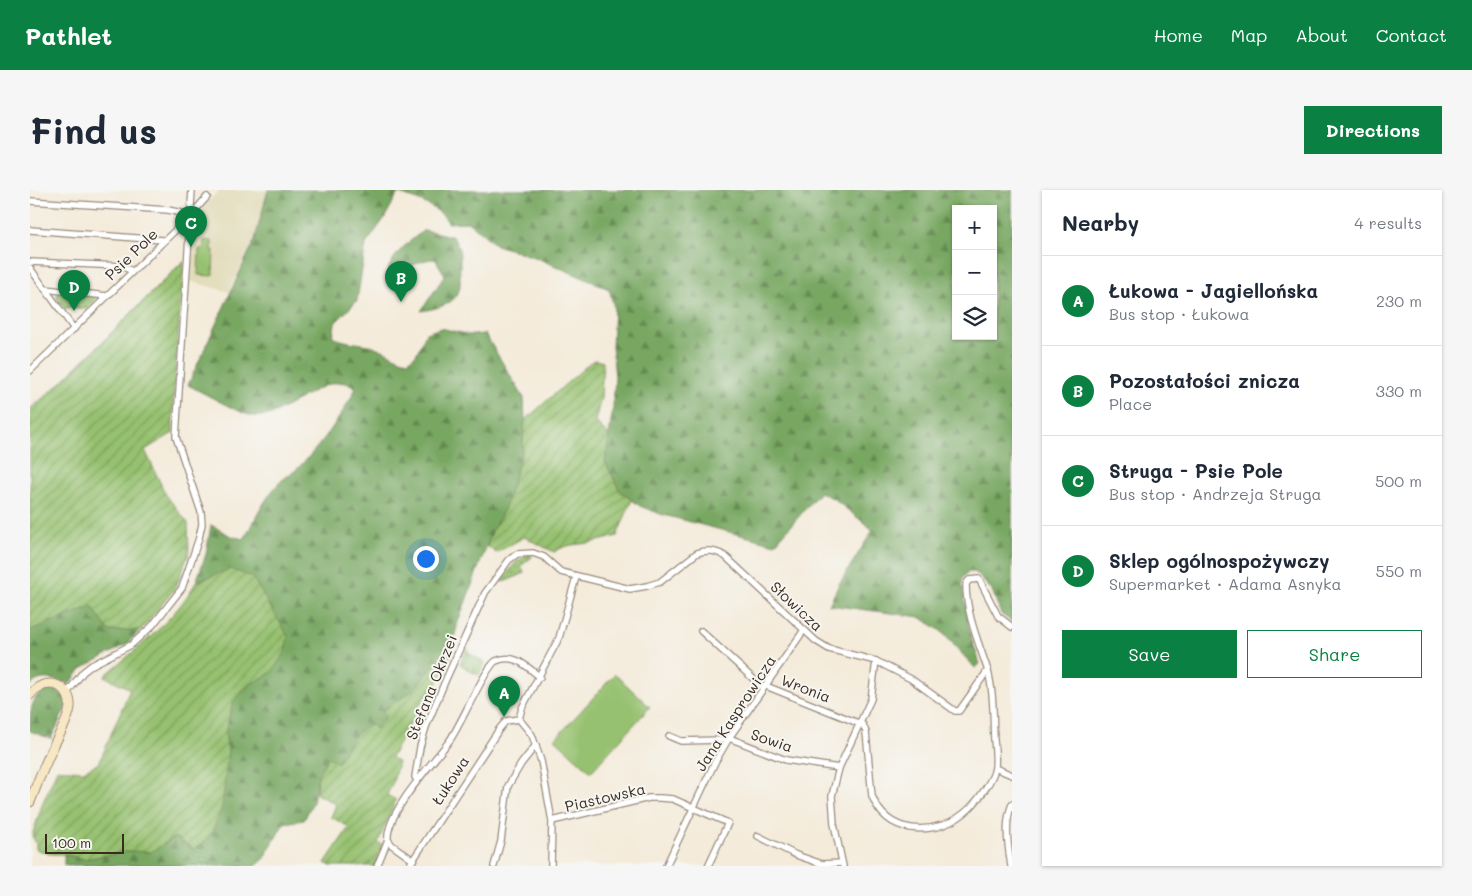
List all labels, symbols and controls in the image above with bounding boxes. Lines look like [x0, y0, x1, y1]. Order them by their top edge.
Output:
text: Pathlet [25, 20, 112, 51]
text: Home [1154, 23, 1203, 47]
text: Map [1231, 23, 1267, 47]
text: About [1295, 23, 1348, 47]
text: Contact [1376, 23, 1447, 47]
button: Directions [1304, 106, 1442, 154]
text: Find us [30, 107, 157, 153]
map controls [952, 205, 997, 340]
button: + [952, 205, 997, 250]
pin: C [175, 206, 207, 247]
text: Nearby [1062, 209, 1139, 236]
text: 4 results [1354, 212, 1422, 233]
street label: Psie Pole [100, 224, 162, 284]
button: − [952, 250, 997, 295]
pin: B [385, 261, 417, 302]
pin: D [58, 270, 90, 311]
text: Łukowa - Jagiellońska [1109, 278, 1318, 303]
text: A [1072, 290, 1084, 311]
text: 230 m [1376, 290, 1422, 311]
button: layers [952, 295, 997, 340]
text: Bus stop · Łukowa [1109, 303, 1250, 324]
text: Pozostałości znicza [1109, 368, 1300, 393]
text: B [1073, 380, 1083, 401]
text: 330 m [1376, 380, 1422, 401]
text: Place [1109, 393, 1152, 414]
text: Struga - Psie Pole [1109, 458, 1283, 483]
text: C [1072, 470, 1084, 491]
text: 500 m [1375, 470, 1422, 491]
text: Bus stop · Andrzeja Struga [1109, 483, 1321, 504]
your location [413, 546, 439, 572]
text: Sklep ogólnospożywczy [1109, 548, 1330, 573]
text: D [1072, 560, 1084, 581]
text: 550 m [1376, 560, 1422, 581]
text: Supermarket · Adama Asnyka [1109, 573, 1342, 594]
street label: Słowicza [767, 577, 827, 635]
button: Save [1062, 630, 1237, 678]
button: Share [1247, 630, 1422, 678]
street label: Stefana Okrzei [401, 632, 461, 742]
street label: Jana Kasprowicza [690, 651, 780, 775]
street label: Wronia [778, 669, 834, 707]
pin: A [488, 676, 520, 717]
street label: Sowia [748, 724, 796, 756]
street label: Łukowa [427, 752, 473, 808]
street label: Piastowska [563, 778, 647, 816]
scale bar [45, 831, 124, 854]
text: 100 m [52, 833, 91, 852]

